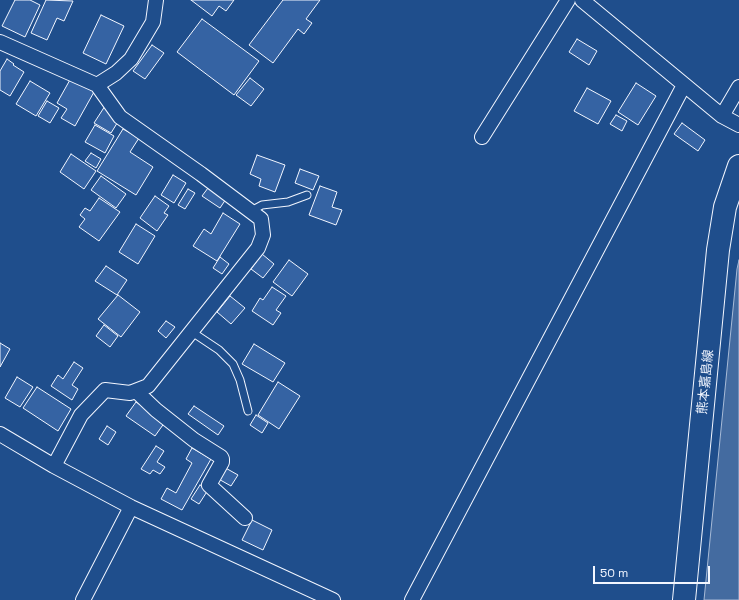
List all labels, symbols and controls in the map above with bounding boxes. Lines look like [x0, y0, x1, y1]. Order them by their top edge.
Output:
street label: 熊本嘉島線 [695, 349, 717, 415]
scale bar [595, 558, 712, 584]
text: 50 m [600, 565, 628, 581]

